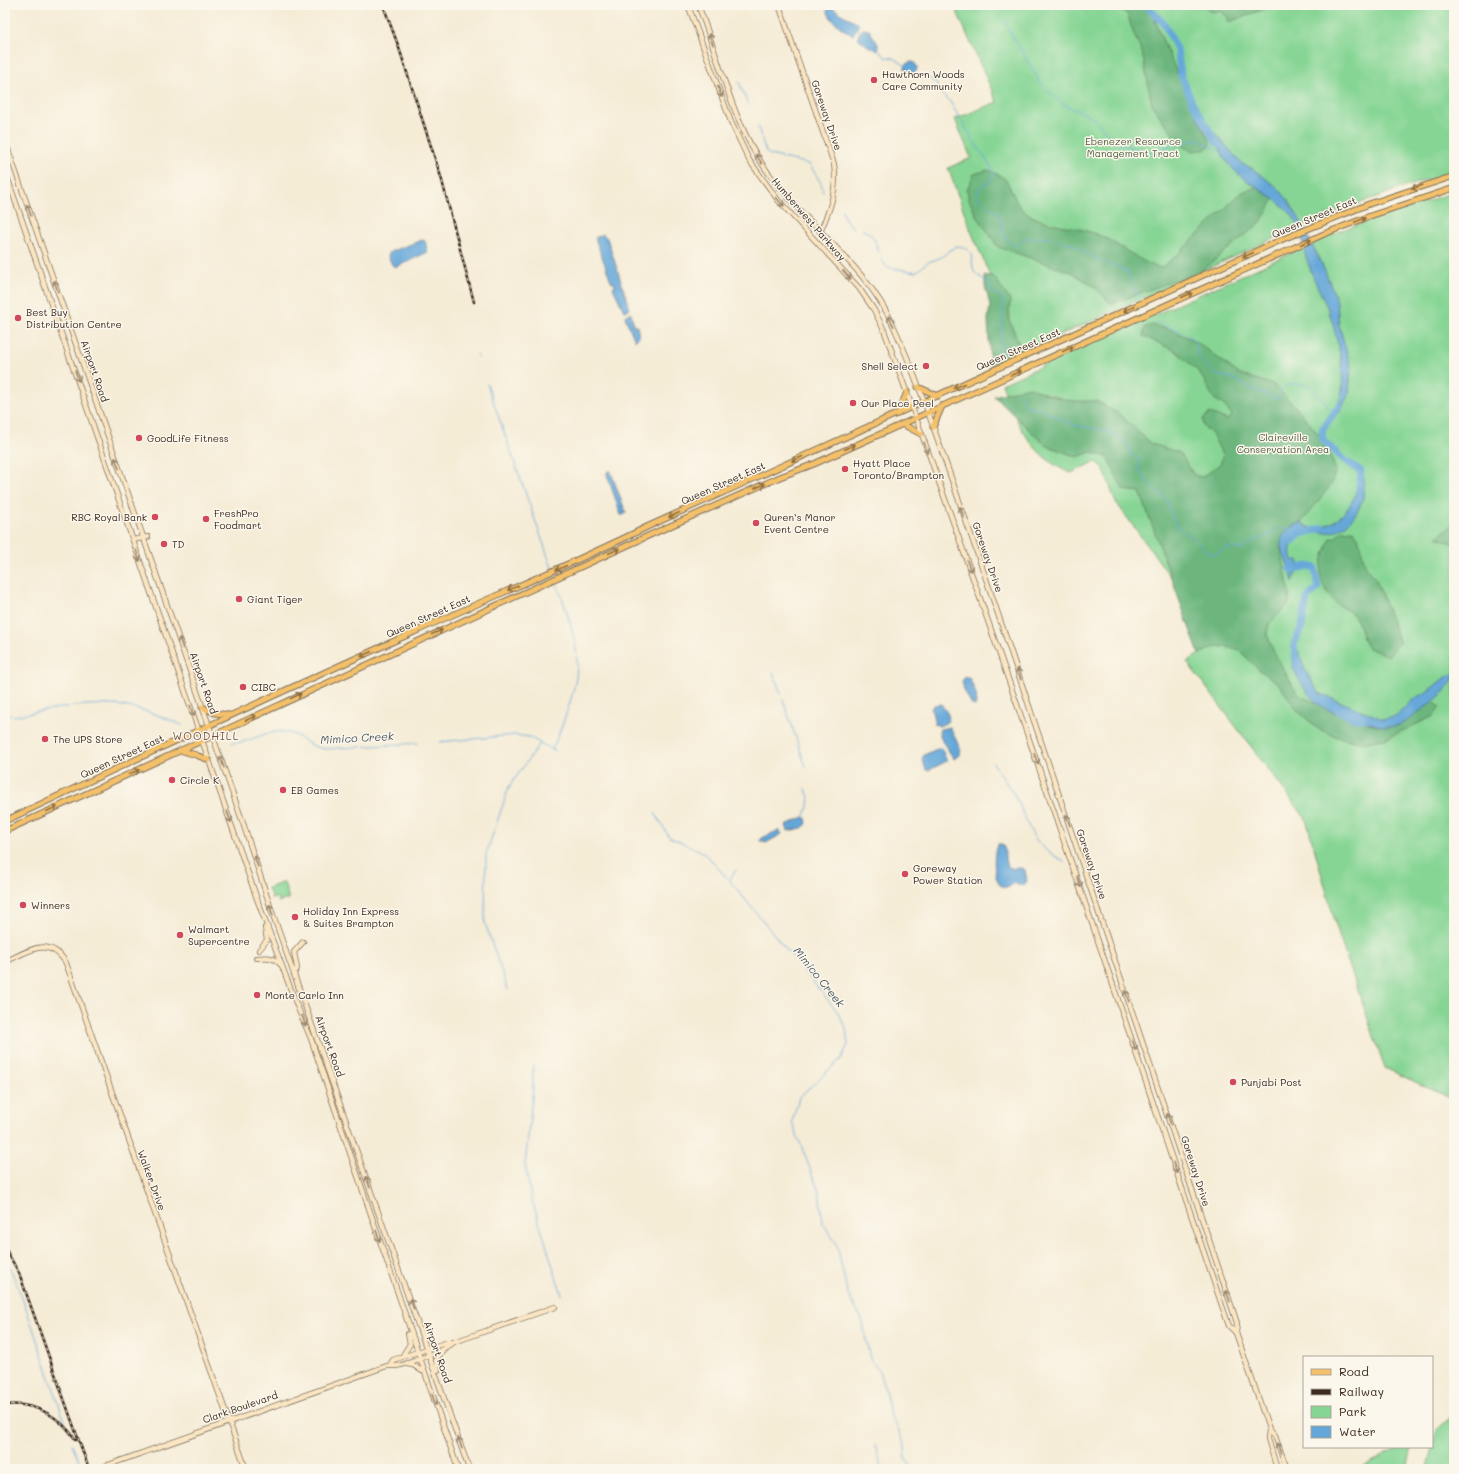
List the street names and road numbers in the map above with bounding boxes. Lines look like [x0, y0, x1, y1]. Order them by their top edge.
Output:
street label: Goreway Drive [808, 78, 846, 152]
street label: Humberwest Parkway [769, 174, 849, 264]
street label: Queen Street East [1270, 193, 1358, 241]
street label: Queen Street East [974, 324, 1062, 374]
street label: Airport Road [78, 338, 112, 404]
street label: Queen Street East [679, 458, 767, 508]
street label: Goreway Drive [969, 520, 1007, 594]
street label: Queen Street East [384, 591, 472, 641]
street label: Airport Road [187, 650, 221, 716]
street label: Queen Street East [78, 730, 166, 782]
street label: Goreway Drive [1073, 827, 1111, 901]
street label: Airport Road [312, 1013, 348, 1079]
street label: Goreway Drive [1178, 1134, 1214, 1208]
street label: Walker Drive [135, 1148, 169, 1212]
street label: Airport Road [421, 1319, 455, 1385]
street label: Clark Boulevard [201, 1388, 279, 1426]

